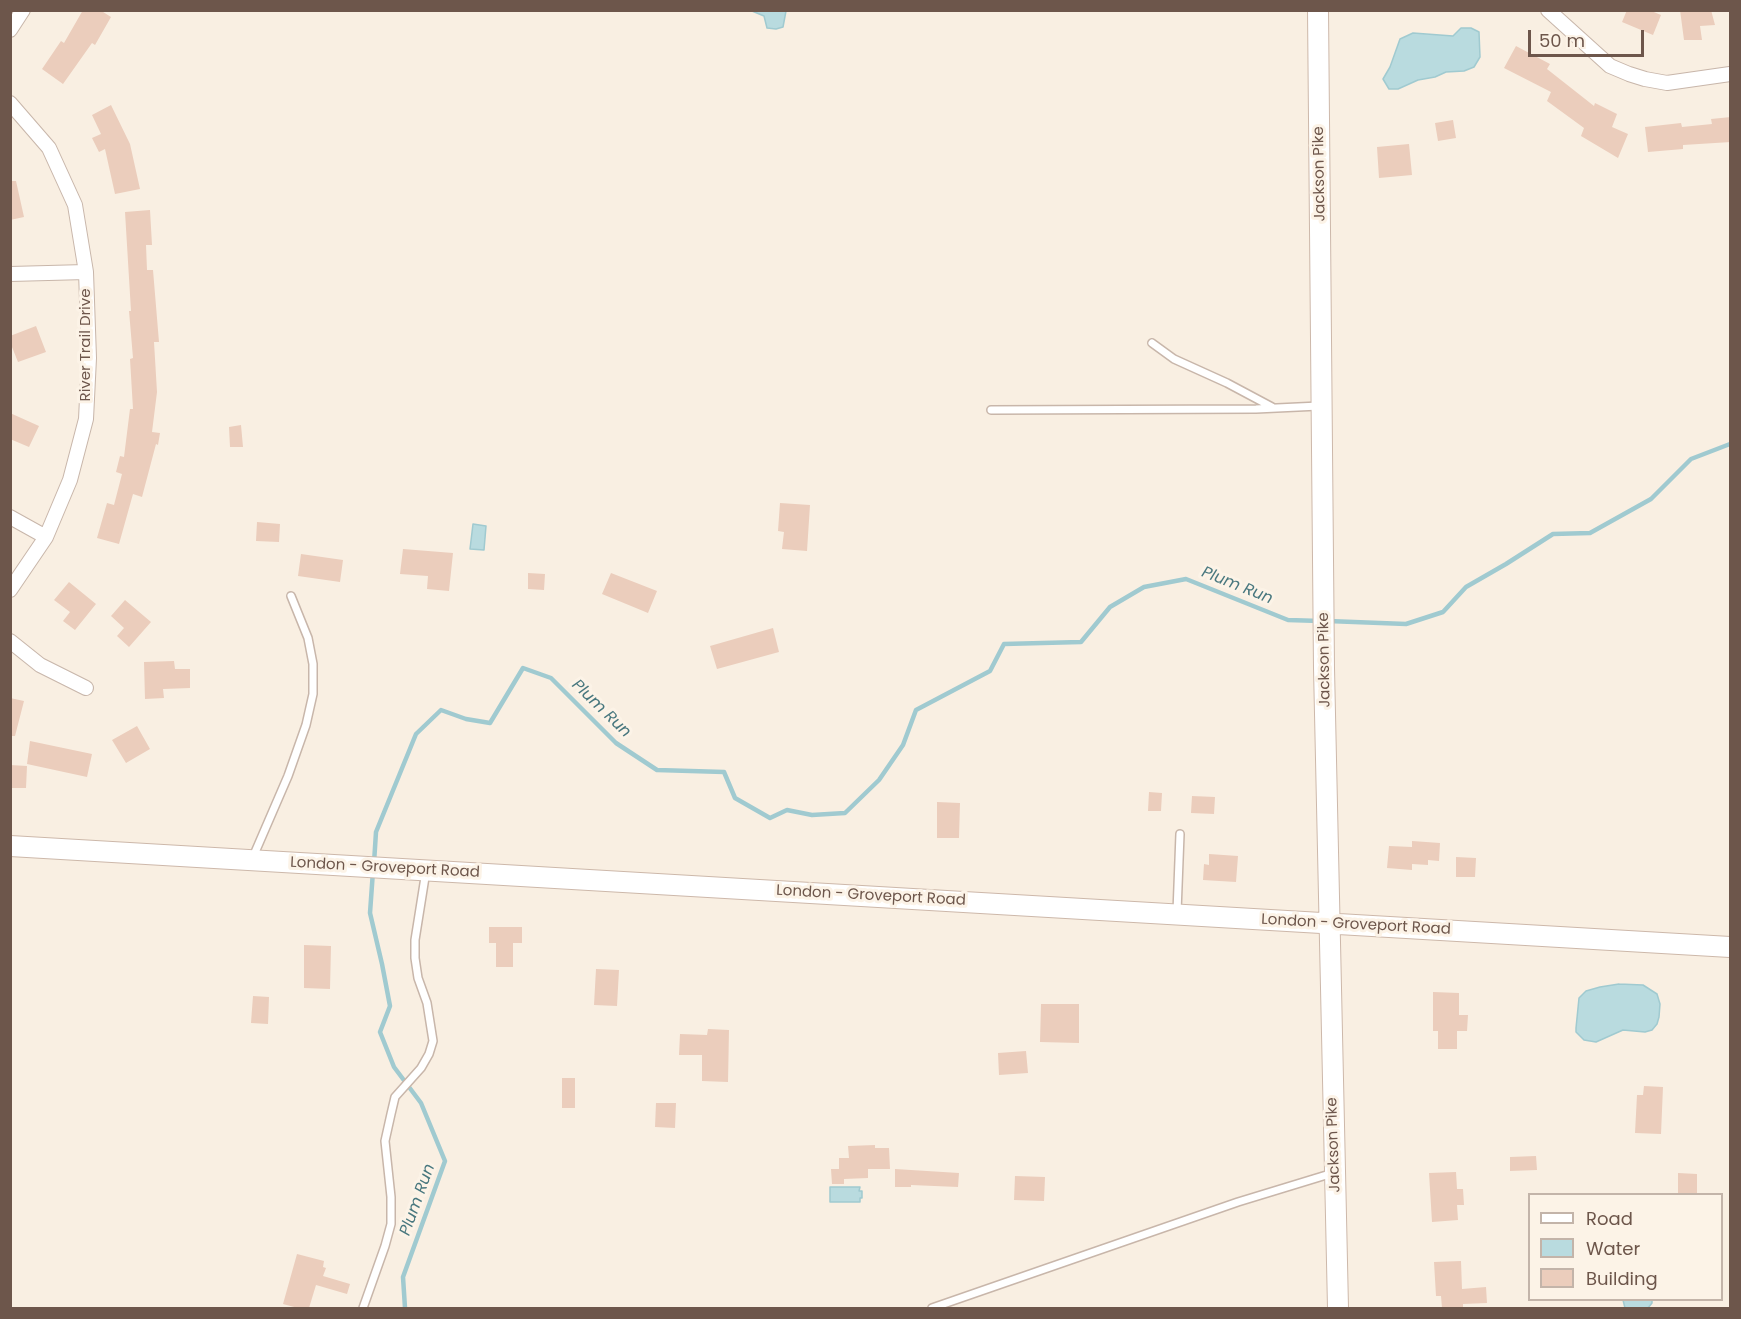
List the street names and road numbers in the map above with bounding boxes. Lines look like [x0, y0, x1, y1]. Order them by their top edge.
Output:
street label: Jackson Pike [1310, 126, 1330, 222]
street label: River Trail Drive [77, 289, 95, 401]
street label: Jackson Pike [1315, 612, 1335, 708]
street label: London - Groveport Road [290, 854, 480, 882]
street label: London - Groveport Road [776, 882, 966, 910]
street label: London - Groveport Road [1261, 911, 1451, 939]
street label: Jackson Pike [1323, 1097, 1345, 1193]

